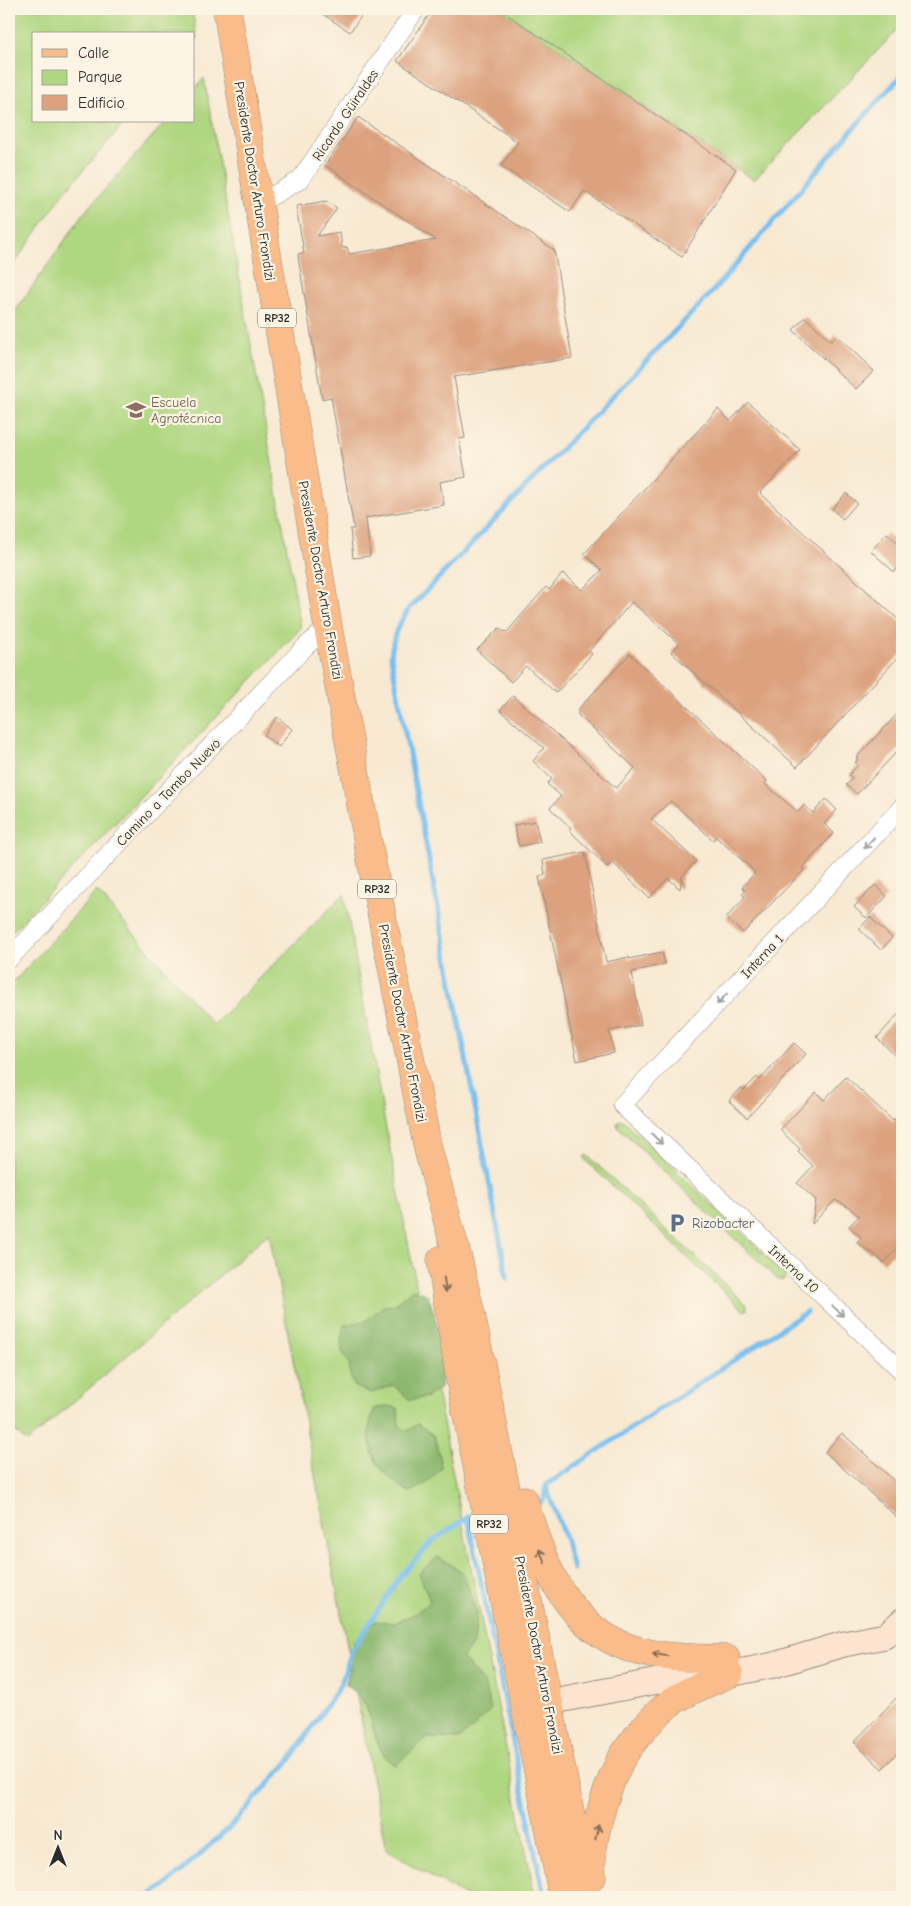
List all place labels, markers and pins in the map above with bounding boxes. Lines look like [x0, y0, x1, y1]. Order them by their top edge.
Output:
place label: Escuela Agrotécnica [151, 394, 221, 427]
school or university icon: Escuela Agrotécnica [125, 399, 147, 421]
parking icon: Rizobacter [666, 1212, 688, 1234]
place label: Rizobacter [692, 1215, 755, 1232]

